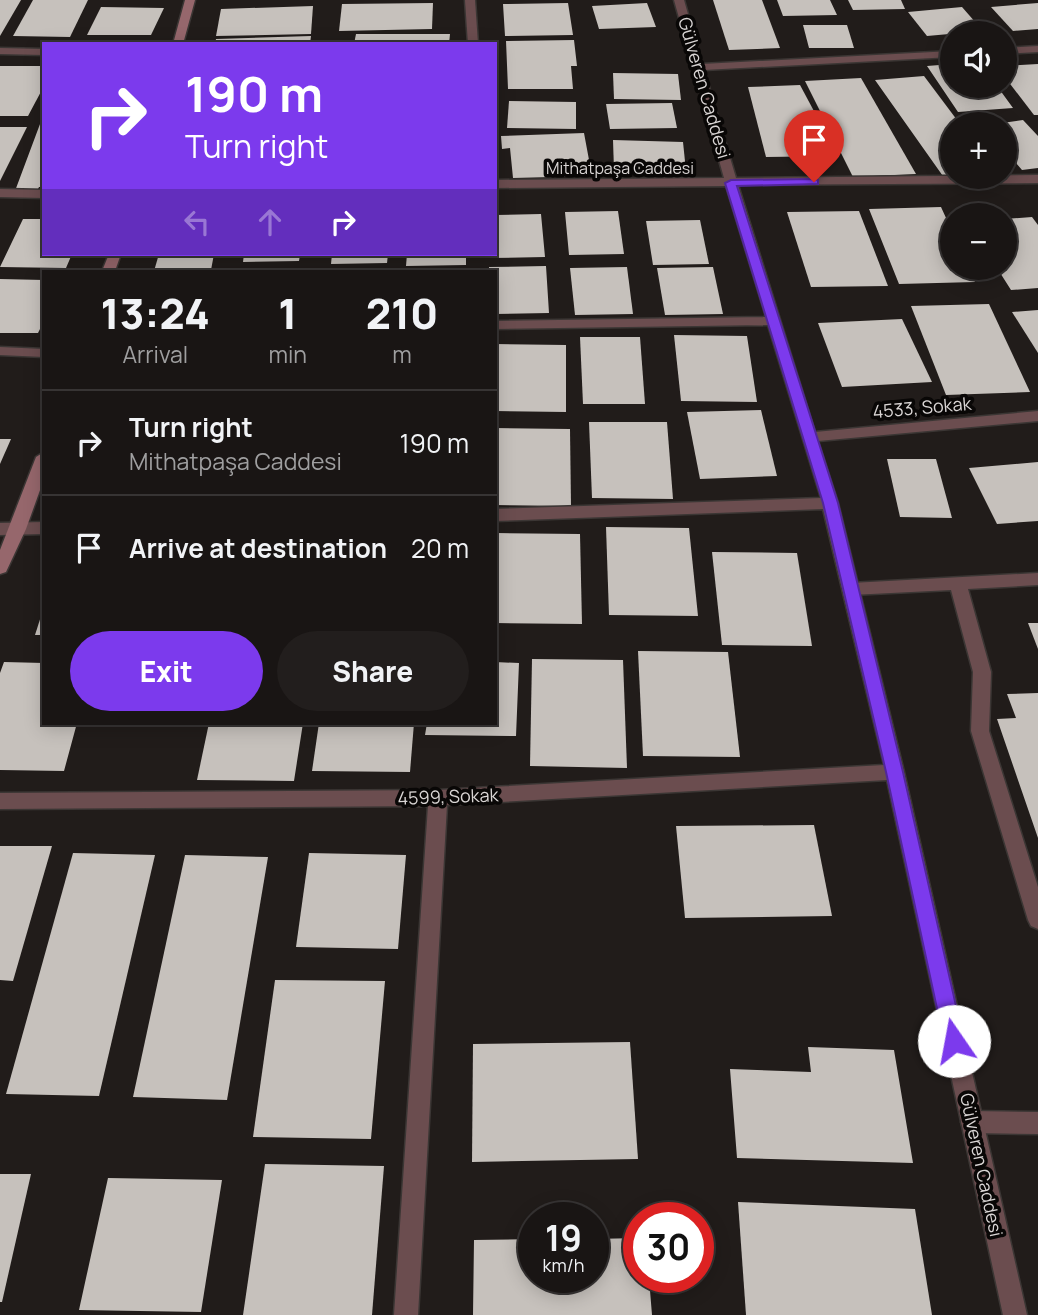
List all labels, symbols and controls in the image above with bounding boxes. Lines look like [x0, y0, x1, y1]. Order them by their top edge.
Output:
street label: Gülveren Caddesi [673, 14, 737, 161]
map controls [940, 21, 1017, 280]
button: sound [940, 21, 1017, 98]
text: 190 m [185, 60, 323, 127]
icon: right [70, 70, 161, 161]
pin [784, 110, 844, 182]
button: + [940, 112, 1017, 189]
icon: arrive [795, 121, 833, 159]
text: Turn right [185, 124, 328, 168]
street label: Mithatpaşa Caddesi [546, 157, 694, 179]
icon: left [178, 203, 216, 241]
icon: ahead [251, 203, 289, 241]
icon: right [324, 203, 362, 241]
button: − [940, 203, 1017, 280]
text: 13:24 [101, 284, 210, 342]
text: 1 [278, 284, 297, 342]
text: 210 [366, 284, 438, 342]
text: Arrival [122, 338, 188, 370]
text: min [268, 338, 307, 370]
text: m [392, 338, 412, 370]
street label: 4533, Sokak [872, 391, 973, 423]
text: Turn right [129, 409, 253, 445]
icon: right [70, 424, 108, 462]
text: 190 m [400, 425, 469, 461]
text: Mithatpaşa Caddesi [129, 445, 342, 477]
icon: arrive [70, 529, 108, 567]
text: Arrive at destination [129, 530, 387, 566]
text: 20 m [411, 530, 469, 566]
button: Exit [70, 631, 263, 711]
button: Share [277, 631, 469, 711]
street label: 4599, Sokak [397, 782, 500, 810]
position arrow [917, 1004, 991, 1078]
street label: Gülveren Caddesi [955, 1091, 1009, 1239]
speed limit sign: 30 [623, 1202, 714, 1293]
text: 19 [545, 1214, 582, 1262]
text: km/h [543, 1253, 584, 1277]

